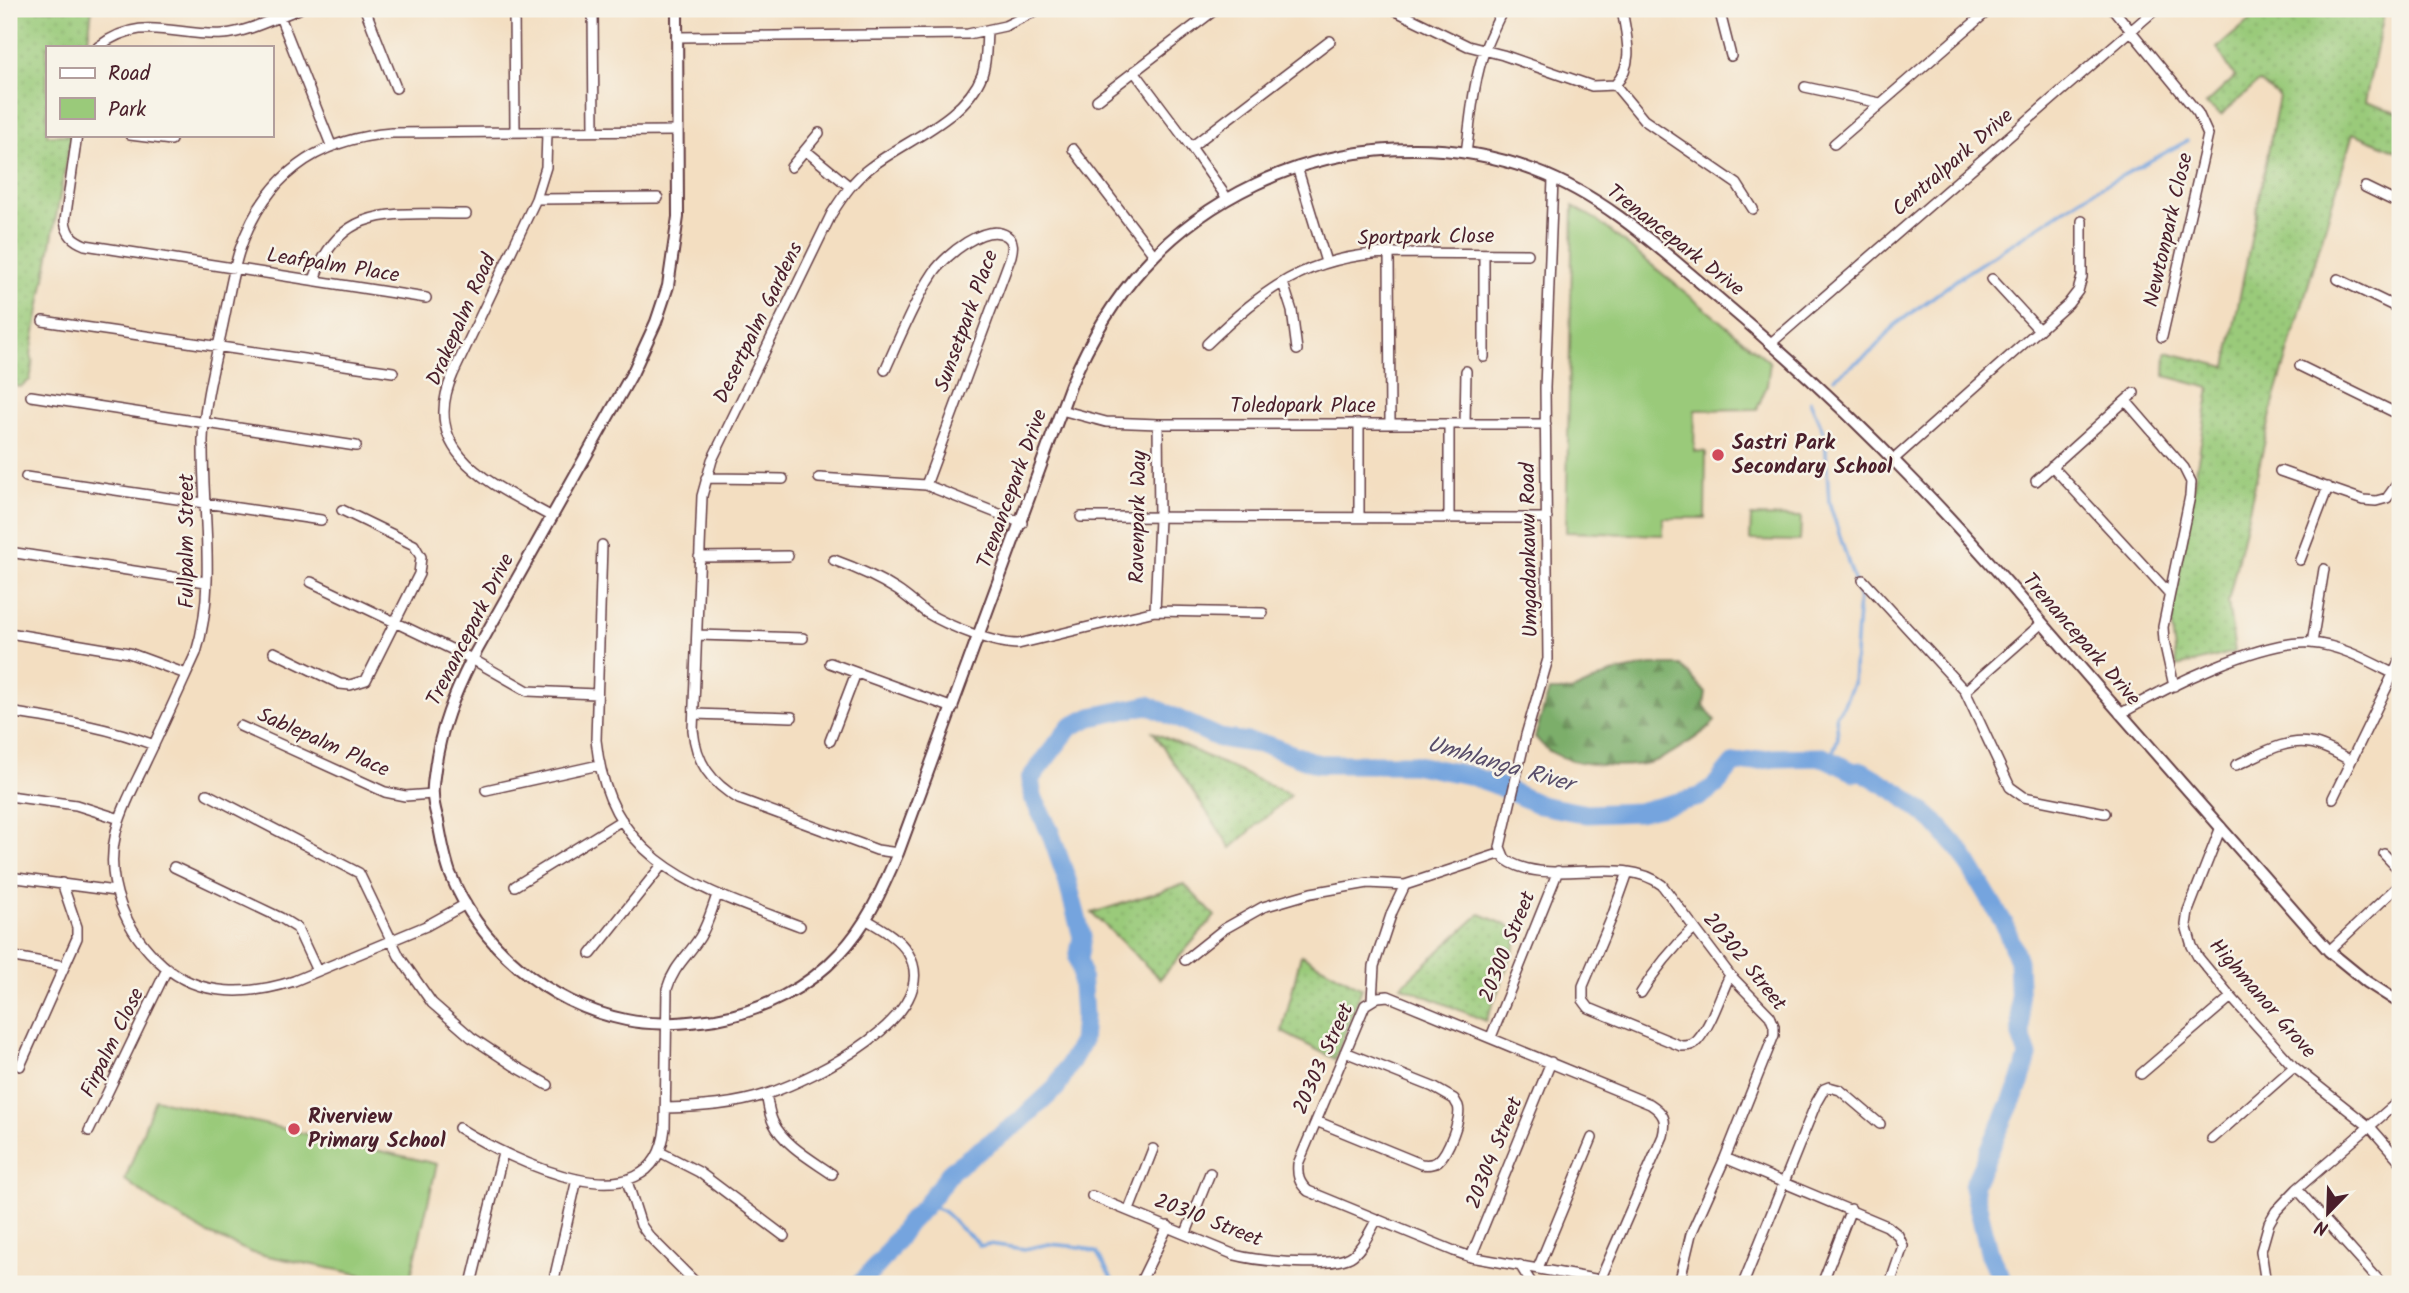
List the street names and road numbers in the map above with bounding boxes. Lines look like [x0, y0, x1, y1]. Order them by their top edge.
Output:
street label: Centralpark Drive [1885, 100, 2022, 225]
street label: Newtonpark Close [2135, 149, 2203, 310]
street label: Trenancepark Drive [1599, 176, 1752, 306]
street label: Sportpark Close [1357, 220, 1495, 256]
street label: Desertpalm Gardens [706, 236, 813, 409]
street label: Leafpalm Place [264, 239, 402, 293]
street label: Sunsetpark Place [926, 245, 1008, 397]
street label: Drakepalm Road [418, 248, 506, 392]
street label: Toledopark Place [1230, 390, 1376, 423]
street label: Trenancepark Drive [969, 404, 1057, 573]
street label: Ravenpark Way [1121, 450, 1157, 584]
street label: Umgadankawu Road [1512, 462, 1548, 638]
street label: Fullpalm Street [171, 473, 204, 608]
street label: Trenancepark Drive [418, 547, 524, 712]
street label: Trenancepark Drive [2014, 566, 2149, 714]
street label: Sablepalm Place [251, 699, 395, 787]
street label: 20300 Street [1471, 886, 1546, 1008]
street label: 20302 Street [1694, 905, 1795, 1019]
street label: Highmanor Grove [2200, 931, 2324, 1067]
street label: Firpalm Close [72, 982, 154, 1104]
street label: 20303 Street [1285, 997, 1364, 1120]
street label: 20304 Street [1458, 1091, 1533, 1214]
street label: 20310 Street [1149, 1185, 1268, 1257]

